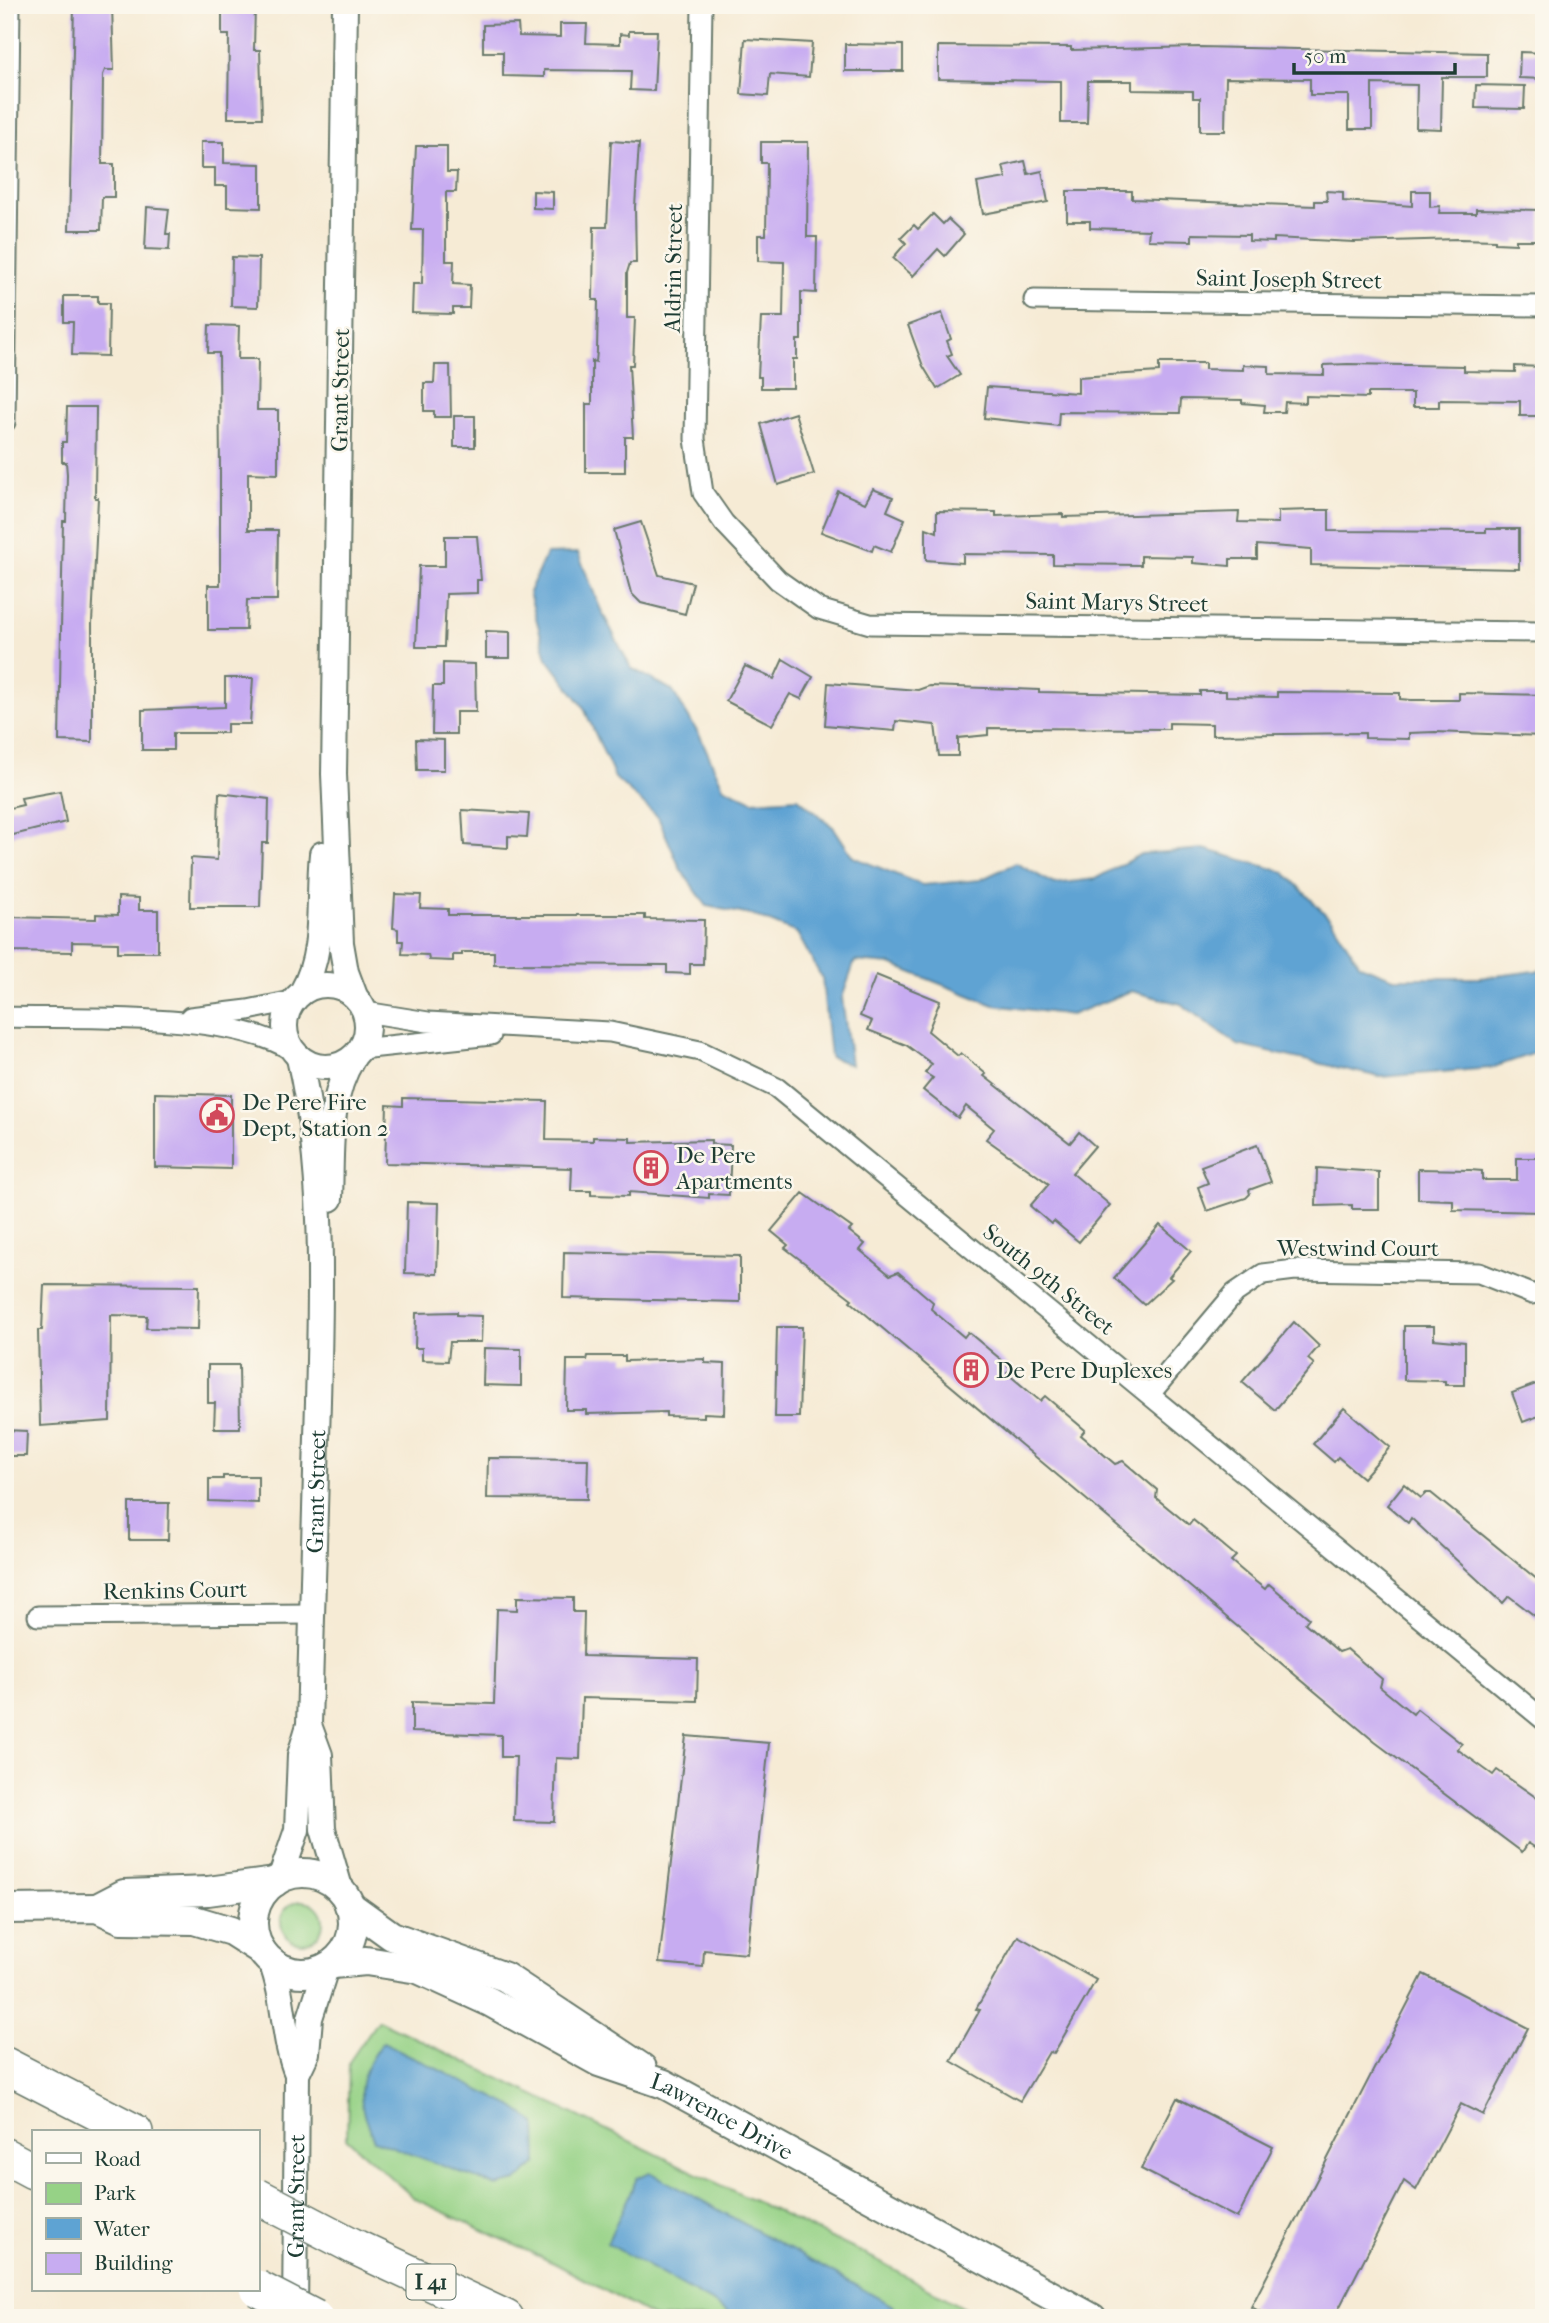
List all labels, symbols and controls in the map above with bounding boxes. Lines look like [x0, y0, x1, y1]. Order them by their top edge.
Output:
scale bar [1294, 32, 1454, 76]
text: 50 m [1304, 44, 1347, 68]
street label: Aldrin Street [659, 203, 688, 334]
street label: Saint Joseph Street [1196, 264, 1382, 295]
street label: Grant Street [326, 328, 355, 452]
street label: Saint Marys Street [1025, 587, 1209, 618]
place label: De Pere Fire Dept, Station 2 [242, 1089, 389, 1142]
public building icon: De Pere Fire Dept, Station 2 [198, 1096, 236, 1134]
place label: De Pere Apartments [675, 1142, 792, 1195]
building icon: De Pere Apartments [632, 1149, 670, 1187]
street label: South 9th Street [978, 1218, 1120, 1341]
street label: Westwind Court [1276, 1235, 1439, 1262]
building icon: De Pere Duplexes [952, 1351, 990, 1389]
place label: De Pere Duplexes [996, 1357, 1172, 1384]
street label: Grant Street [302, 1429, 331, 1554]
street label: Renkins Court [102, 1576, 248, 1605]
street label: Lawrence Drive [647, 2067, 798, 2166]
legend [32, 2130, 259, 2292]
street label: Grant Street [282, 2134, 311, 2258]
text: Road [94, 2147, 141, 2171]
text: Park [94, 2181, 136, 2205]
text: Water [93, 2217, 150, 2241]
text: Building [94, 2251, 173, 2275]
road number: I 41 [406, 2264, 456, 2300]

